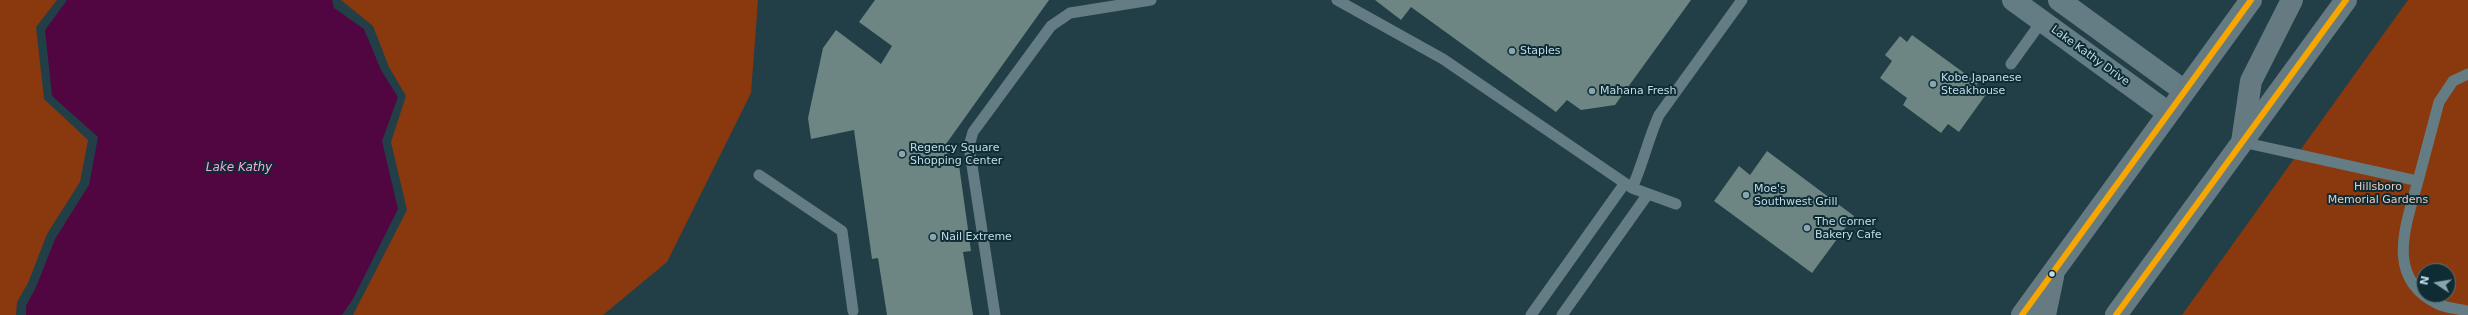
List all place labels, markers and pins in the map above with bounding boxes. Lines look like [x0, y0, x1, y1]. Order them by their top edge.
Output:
place label: Staples [1520, 44, 1561, 58]
marker: Staples [1507, 46, 1517, 56]
place label: Kobe Japanese Steakhouse [1941, 71, 2022, 97]
marker: Kobe Japanese Steakhouse [1928, 79, 1938, 89]
place label: Mahana Fresh [1600, 84, 1676, 98]
marker: Mahana Fresh [1587, 86, 1597, 96]
place label: Regency Square Shopping Center [910, 141, 1002, 167]
marker: Regency Square Shopping Center [897, 149, 907, 159]
place label: Moe's Southwest Grill [1754, 182, 1837, 208]
marker: Moe's Southwest Grill [1741, 190, 1751, 200]
place label: The Corner Bakery Cafe [1815, 215, 1882, 241]
marker: The Corner Bakery Cafe [1802, 223, 1812, 233]
place label: Nail Extreme [941, 230, 1012, 244]
marker: Nail Extreme [928, 232, 938, 242]
unlabelled marker [2047, 269, 2057, 279]

